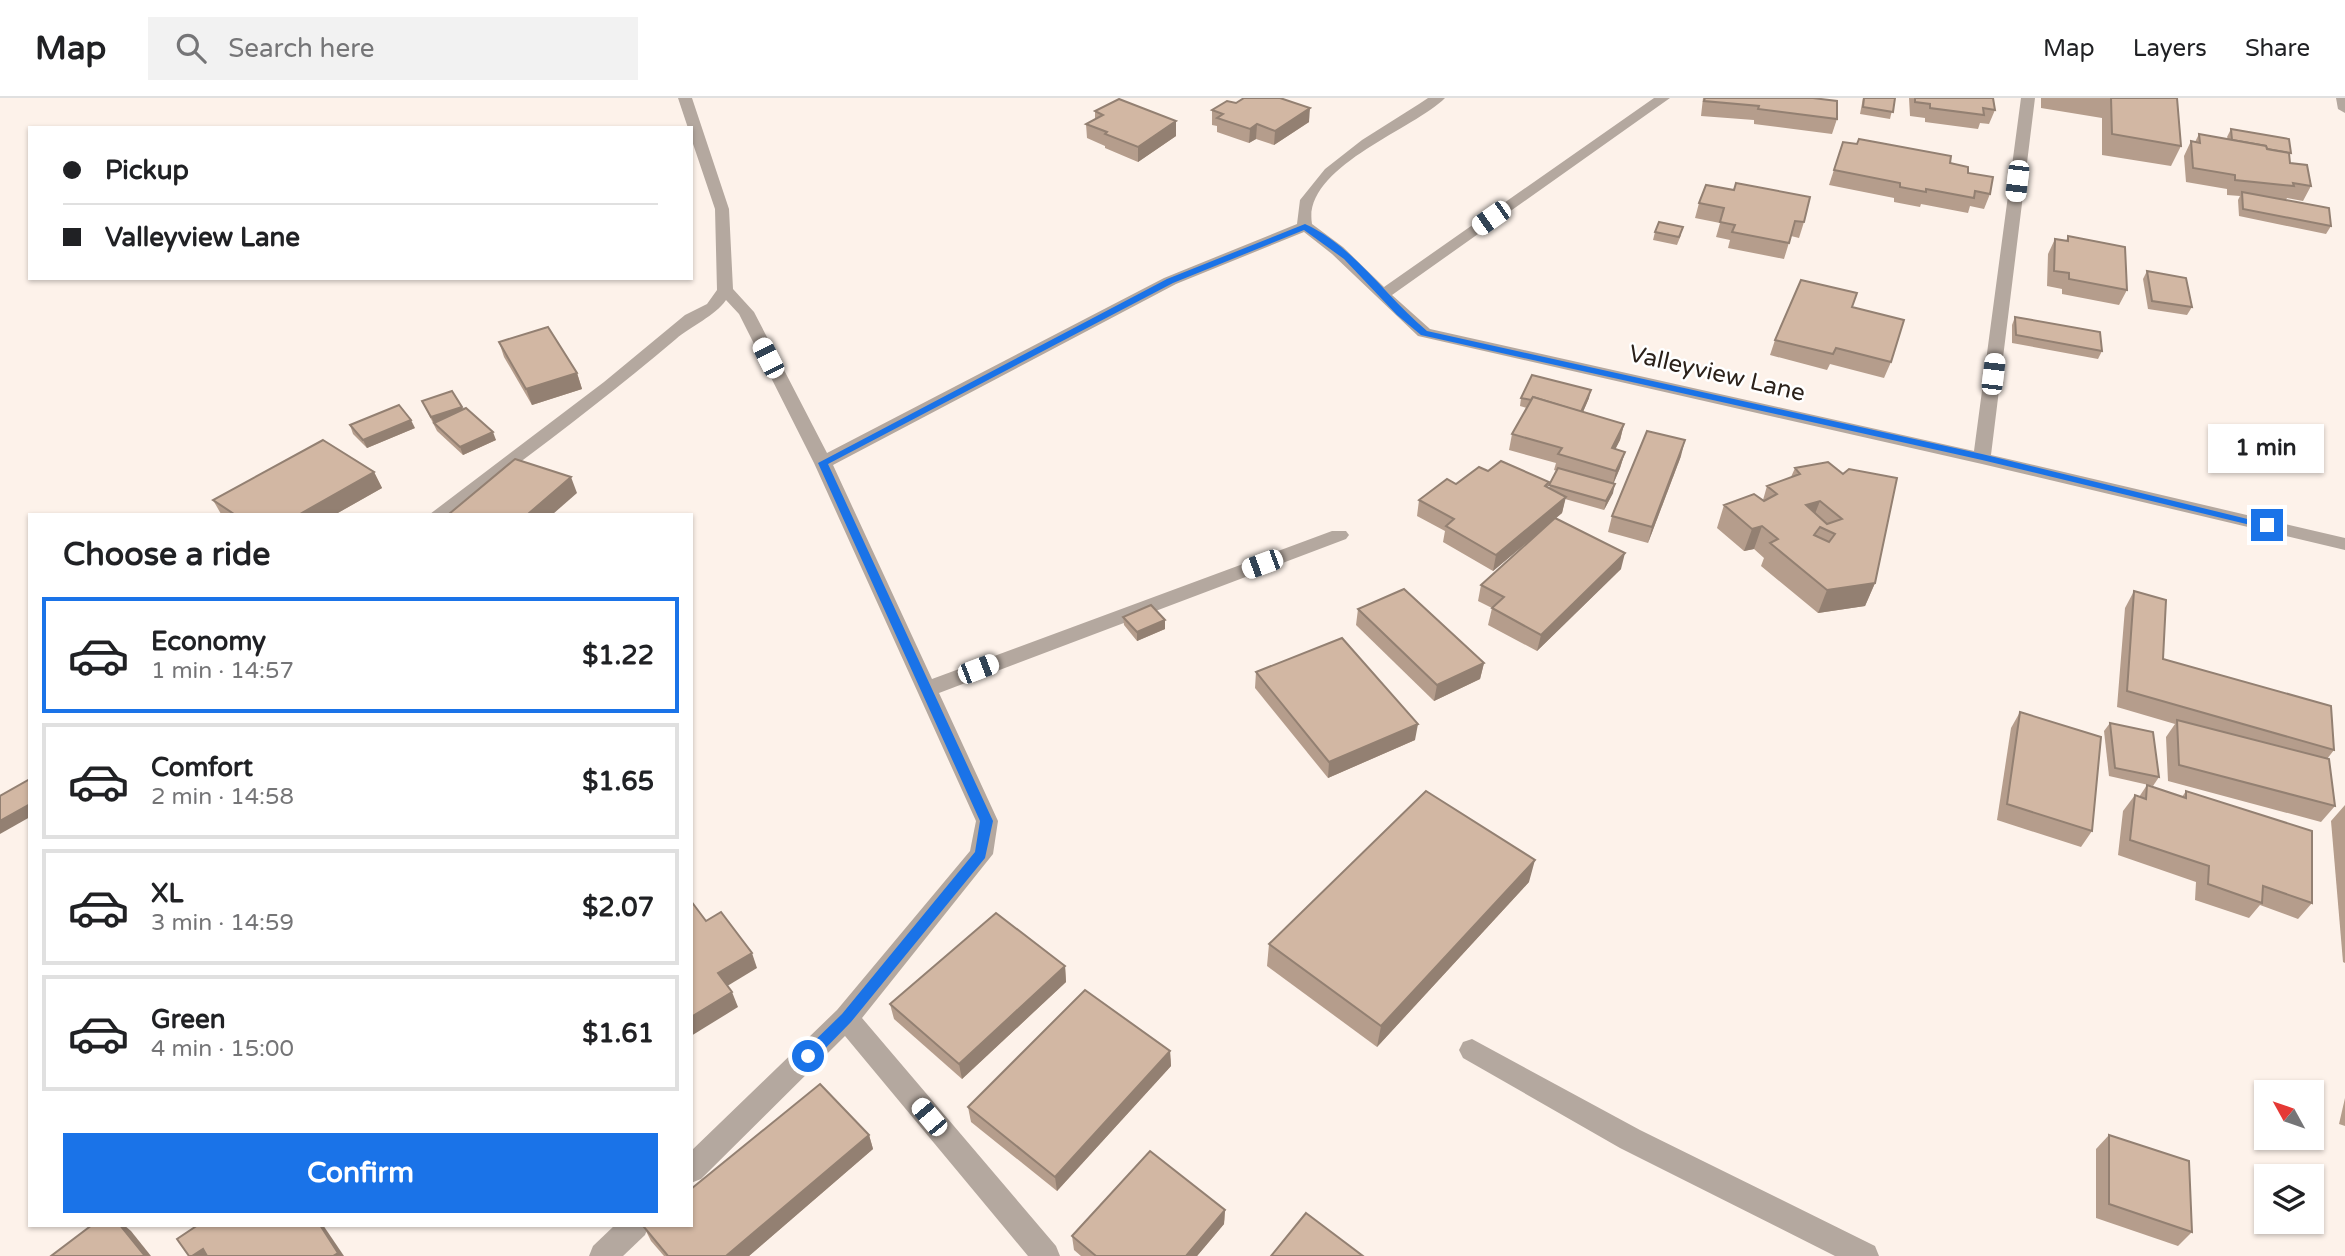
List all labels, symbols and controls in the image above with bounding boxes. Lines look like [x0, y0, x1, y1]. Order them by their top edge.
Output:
search box [148, 17, 638, 80]
text: Map [35, 29, 106, 68]
icon: search [172, 29, 210, 67]
text: Search here [228, 33, 374, 64]
text: Map [2043, 34, 2095, 63]
text: Layers [2133, 34, 2207, 63]
text: Share [2245, 34, 2310, 63]
text: Pickup [105, 155, 189, 186]
car [2005, 159, 2030, 203]
car [1468, 197, 1515, 239]
text: Valleyview Lane [105, 222, 300, 253]
car [750, 335, 787, 381]
street label: Valleyview Lane [1626, 339, 1808, 408]
car [1981, 352, 2006, 396]
callout: 1 min [2209, 424, 2325, 472]
text: 1 min [2235, 434, 2297, 462]
route end [2251, 509, 2283, 541]
text: Choose a ride [63, 536, 270, 574]
car [1239, 547, 1286, 581]
icon: car [67, 624, 130, 687]
text: Economy [151, 626, 266, 657]
text: $1.22 [582, 640, 654, 671]
car [955, 652, 1002, 686]
text: 1 min · 14:57 [151, 657, 294, 685]
icon: car [67, 750, 130, 813]
text: Comfort [151, 752, 253, 783]
text: $1.65 [582, 766, 654, 797]
text: 2 min · 14:58 [151, 783, 294, 811]
icon: car [67, 876, 130, 939]
text: XL [151, 878, 183, 909]
text: $2.07 [582, 892, 654, 923]
text: 3 min · 14:59 [151, 909, 294, 937]
icon: car [67, 1002, 130, 1065]
text: Green [151, 1004, 226, 1035]
text: $1.61 [582, 1018, 654, 1049]
text: 4 min · 15:00 [151, 1035, 294, 1063]
route start [792, 1040, 824, 1072]
north arrow [2254, 1080, 2324, 1150]
map controls [2254, 1080, 2324, 1234]
car [908, 1094, 951, 1140]
button: Confirm [63, 1133, 658, 1213]
button: layers [2254, 1164, 2324, 1234]

